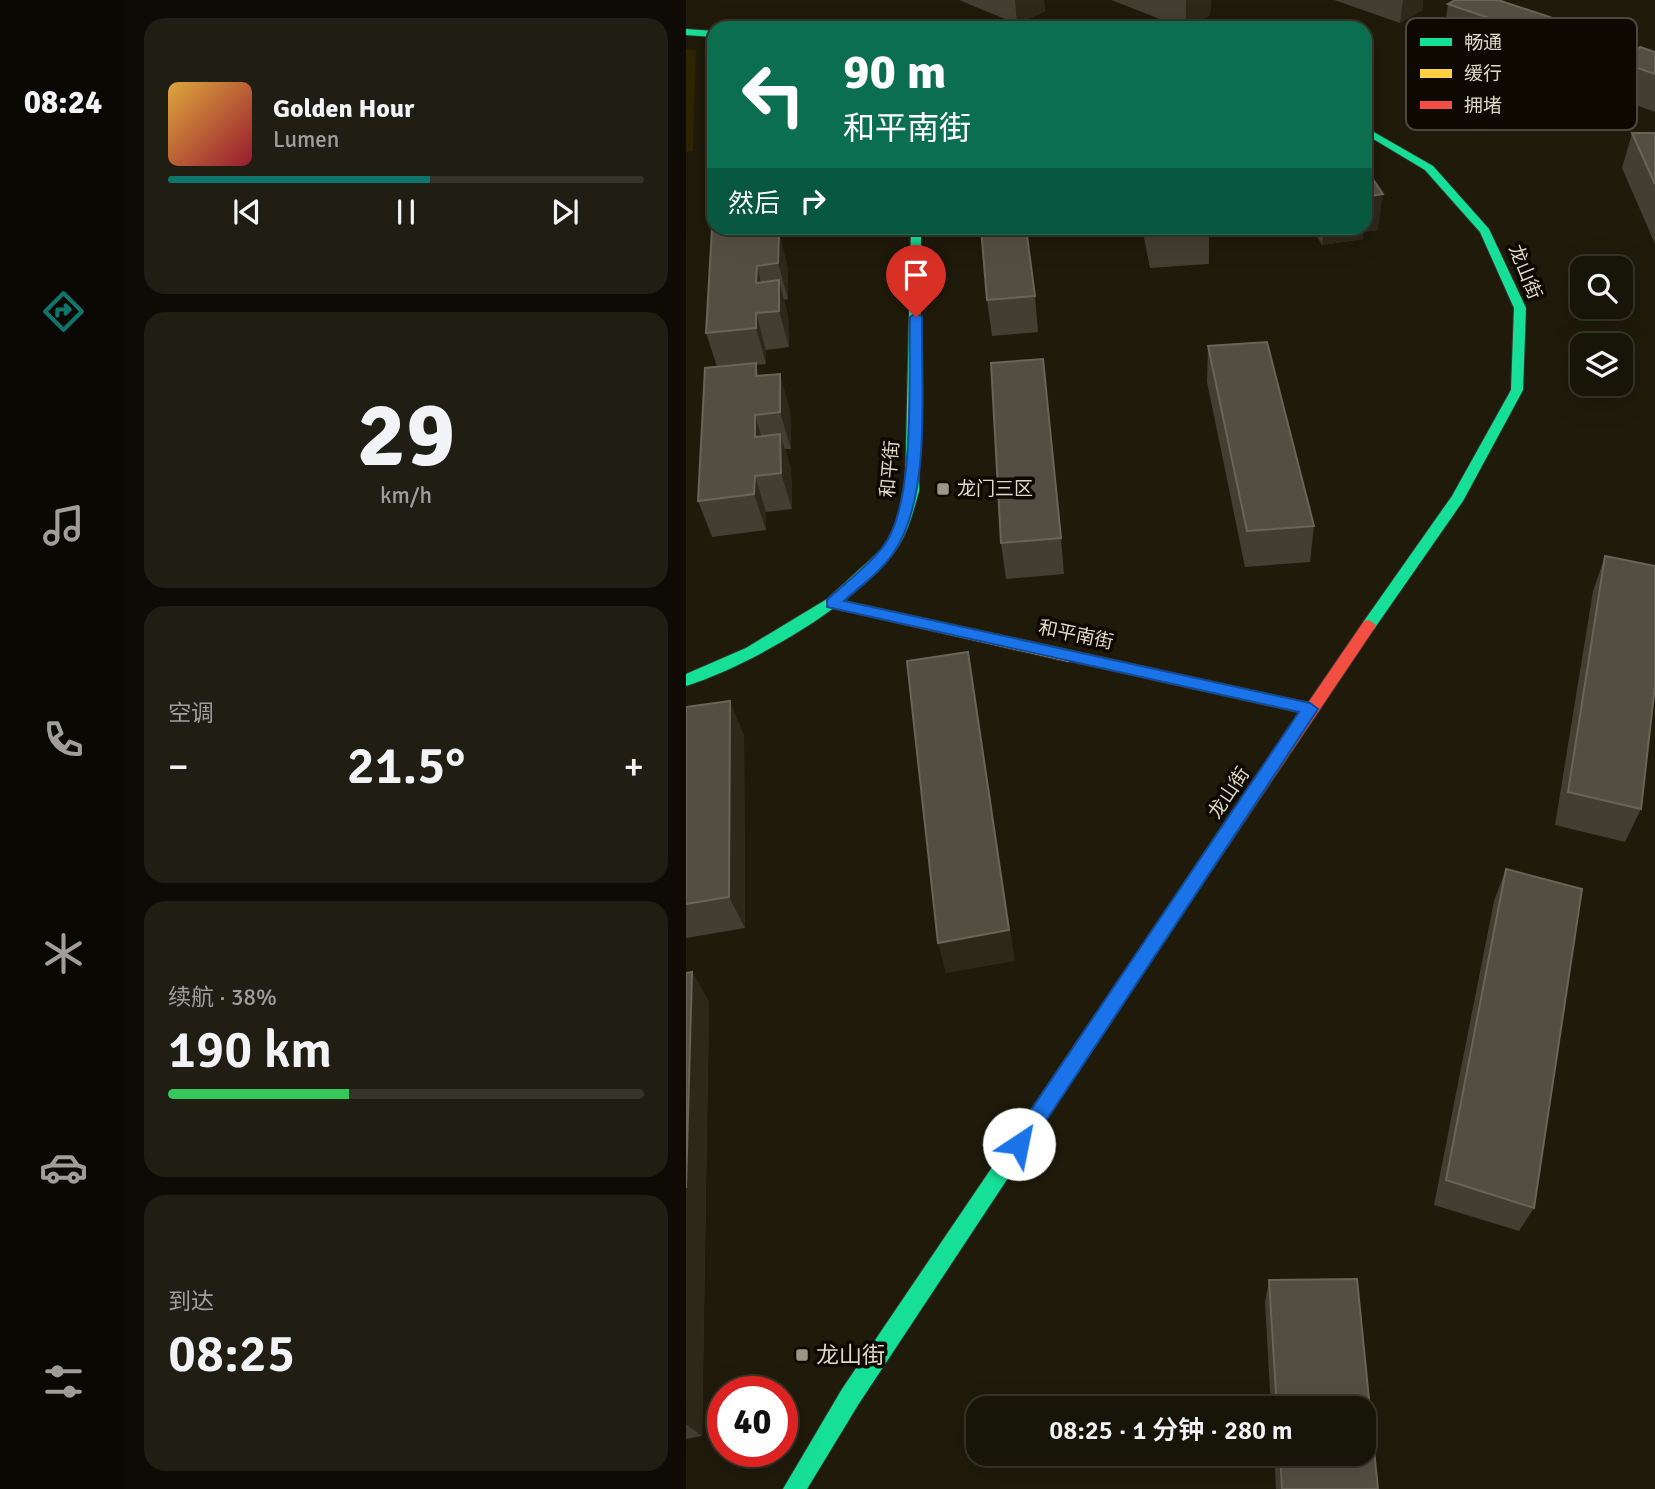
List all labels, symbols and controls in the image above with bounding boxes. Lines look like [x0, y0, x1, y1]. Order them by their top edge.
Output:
legend [1406, 18, 1637, 130]
text: 畅通 [1464, 31, 1502, 55]
text: 90 m [843, 42, 946, 102]
icon: left [728, 49, 819, 140]
text: 缓行 [1464, 62, 1502, 86]
text: 08:24 [24, 83, 102, 122]
text: Golden Hour [273, 93, 414, 125]
text: 拥堵 [1464, 94, 1502, 118]
text: 和平南街 [843, 109, 971, 148]
text: Lumen [273, 125, 339, 154]
icon: right [794, 182, 832, 220]
text: 然后 [728, 188, 780, 220]
icon: previous [228, 193, 266, 231]
icon: pause [387, 193, 425, 231]
icon: next [546, 193, 584, 231]
street label: 龙山街 [1503, 241, 1547, 303]
pin [886, 245, 946, 317]
icon: arrive [897, 256, 935, 294]
map controls [1570, 256, 1633, 396]
button: search [1570, 256, 1633, 319]
icon: directions [39, 287, 88, 336]
button: layers [1570, 333, 1633, 396]
text: 29 [357, 379, 455, 492]
street label: 和平街 [876, 440, 904, 498]
place label: 龙门三区 [957, 477, 1033, 501]
text: km/h [380, 481, 432, 510]
marker: 龙门三区 [935, 481, 951, 497]
icon: music [39, 501, 88, 550]
street label: 和平南街 [1036, 615, 1116, 655]
text: 空调 [168, 699, 214, 728]
icon: phone [39, 715, 88, 764]
text: 21.5° [347, 734, 465, 798]
text: − [168, 743, 189, 790]
text: + [623, 743, 644, 790]
street label: 龙山街 [1203, 763, 1255, 823]
icon: climate [39, 929, 88, 978]
text: 续航 · 38% [168, 983, 277, 1012]
text: 190 km [168, 1018, 332, 1082]
position arrow [982, 1107, 1056, 1181]
icon: car [39, 1143, 88, 1192]
text: 到达 [168, 1287, 214, 1316]
text: 08:25 [168, 1322, 295, 1386]
place label: 龙山街 [816, 1341, 885, 1370]
marker: 龙山街 [794, 1347, 810, 1363]
icon: filters [39, 1357, 88, 1406]
speed limit sign: 40 [707, 1376, 798, 1467]
text: 08:25 · 1 分钟 · 280 m [1049, 1415, 1293, 1447]

